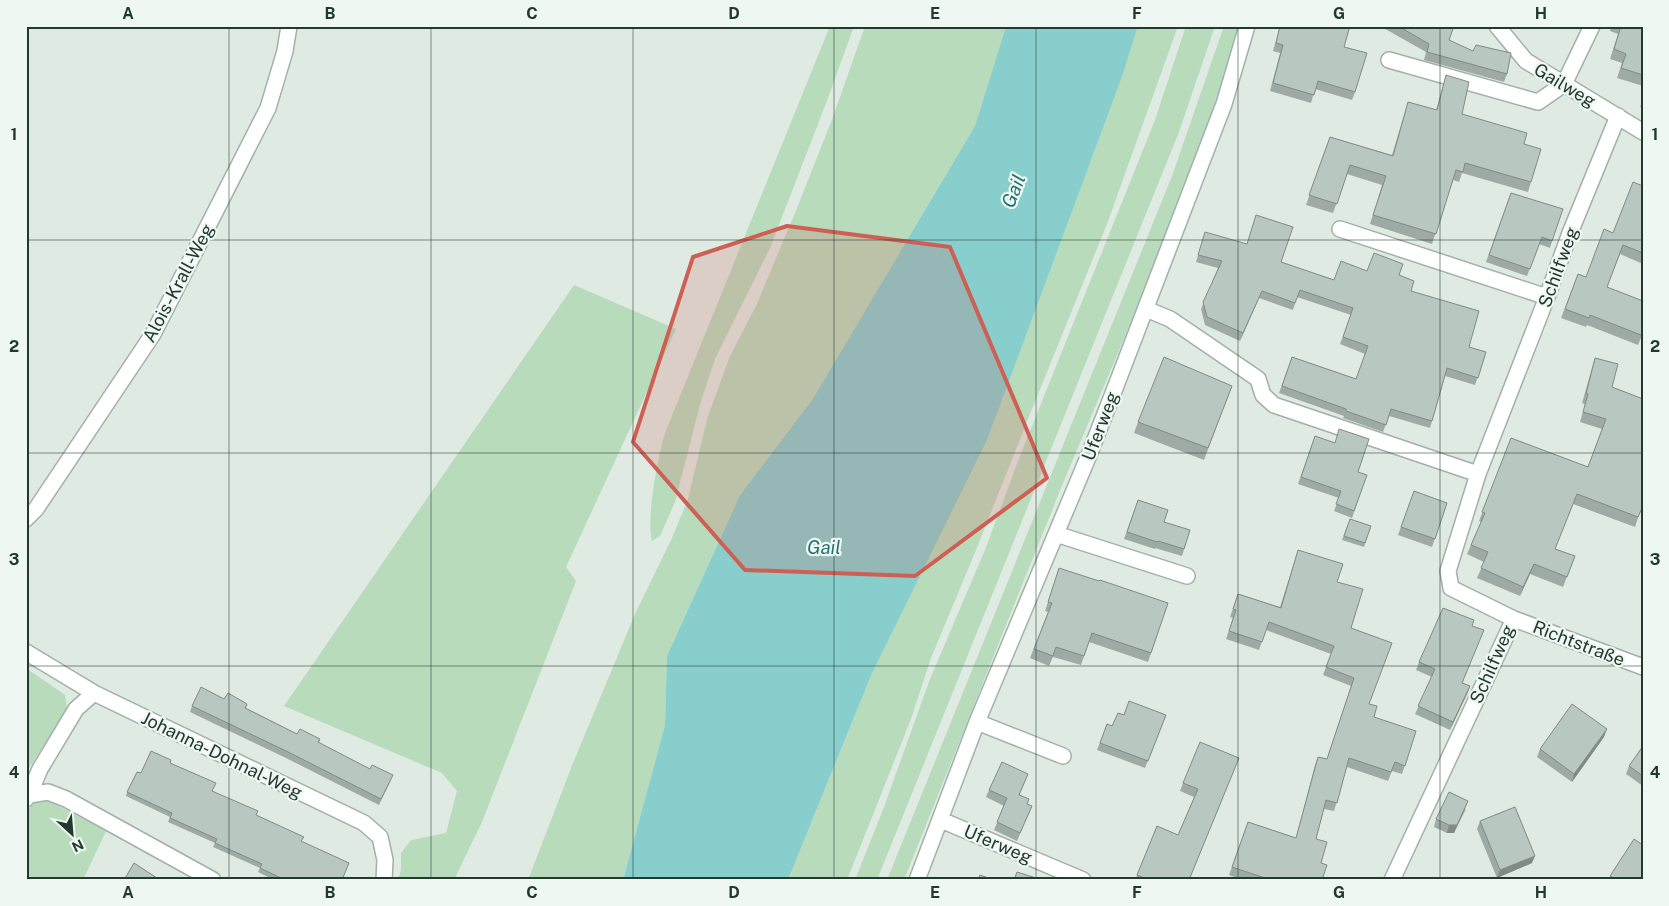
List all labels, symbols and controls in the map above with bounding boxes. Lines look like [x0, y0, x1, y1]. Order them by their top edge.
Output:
text: A [122, 4, 134, 23]
text: B [325, 4, 336, 23]
text: C [526, 4, 538, 23]
text: D [728, 4, 740, 23]
text: E [930, 4, 940, 23]
text: F [1132, 4, 1142, 23]
text: G [1333, 4, 1345, 23]
text: H [1535, 4, 1547, 23]
street label: Gailweg [1530, 58, 1600, 112]
text: 1 [11, 125, 17, 144]
text: 1 [1652, 125, 1658, 144]
water label: Gail [996, 171, 1030, 211]
street label: Alois-Krall-Weg [138, 220, 218, 346]
street label: Schilfweg [1534, 224, 1582, 310]
text: 2 [9, 337, 19, 356]
text: 2 [1650, 337, 1660, 356]
street label: Uferweg [1077, 388, 1123, 464]
water label: Gail [807, 536, 841, 558]
text: 3 [9, 550, 19, 569]
text: 3 [1650, 550, 1660, 569]
street label: Richtstraße [1530, 616, 1628, 670]
street label: Schilfweg [1465, 621, 1519, 707]
street label: Johanna-Dohnal-Weg [138, 707, 306, 803]
text: 4 [9, 763, 20, 782]
text: 4 [1650, 763, 1661, 782]
north arrow [48, 808, 98, 858]
street label: Uferweg [961, 820, 1035, 868]
text: N [69, 836, 86, 855]
text: A [122, 883, 134, 902]
text: B [325, 883, 336, 902]
text: C [526, 883, 538, 902]
text: D [728, 883, 740, 902]
text: E [930, 883, 940, 902]
text: F [1132, 883, 1142, 902]
text: G [1333, 883, 1345, 902]
text: H [1535, 883, 1547, 902]

